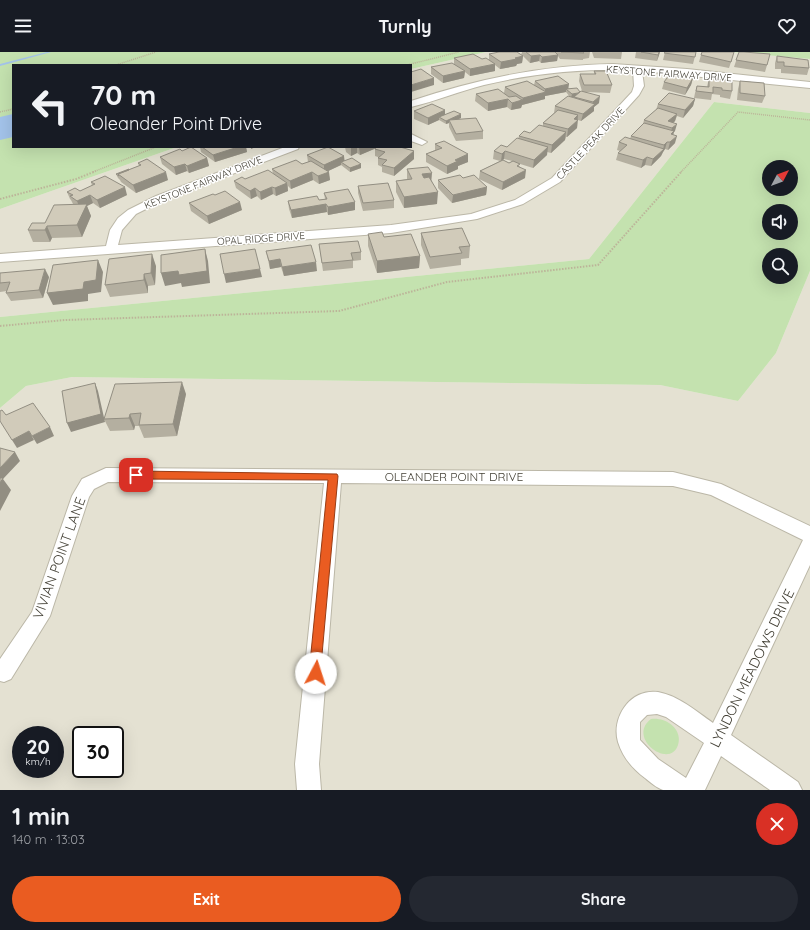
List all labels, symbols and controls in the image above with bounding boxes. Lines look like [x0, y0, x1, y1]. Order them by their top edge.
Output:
icon: menu [12, 15, 34, 37]
text: Turnly [378, 15, 432, 38]
icon: heart [776, 15, 798, 37]
street label: KEYSTONE FAIRWAY DRIVE [606, 63, 733, 84]
text: 70 m [90, 77, 156, 112]
icon: left [24, 80, 76, 132]
street label: CASTLE PEAK DRIVE [553, 104, 628, 182]
text: Oleander Point Drive [90, 112, 262, 135]
street label: KEYSTONE FAIRWAY DRIVE [142, 153, 264, 212]
north arrow [762, 160, 798, 196]
map controls [762, 160, 798, 284]
button: sound [762, 204, 798, 240]
street label: OPAL RIDGE DRIVE [217, 229, 306, 248]
button: search [762, 248, 798, 284]
pin [119, 458, 153, 492]
icon: arrive [125, 464, 147, 486]
street label: OLEANDER POINT DRIVE [385, 469, 524, 484]
street label: VIVIAN POINT LANE [29, 495, 89, 621]
street label: LYNDON MEADOWS DRIVE [706, 586, 798, 750]
position arrow [295, 652, 337, 694]
speed limit sign: 30 [72, 726, 124, 778]
text: 20 [26, 734, 50, 759]
text: km/h [25, 755, 51, 768]
text: 1 min [12, 801, 70, 831]
button: close [756, 803, 798, 845]
text: 140 m · 13:03 [12, 831, 85, 847]
button: Exit [12, 876, 401, 922]
button: Share [409, 876, 798, 922]

